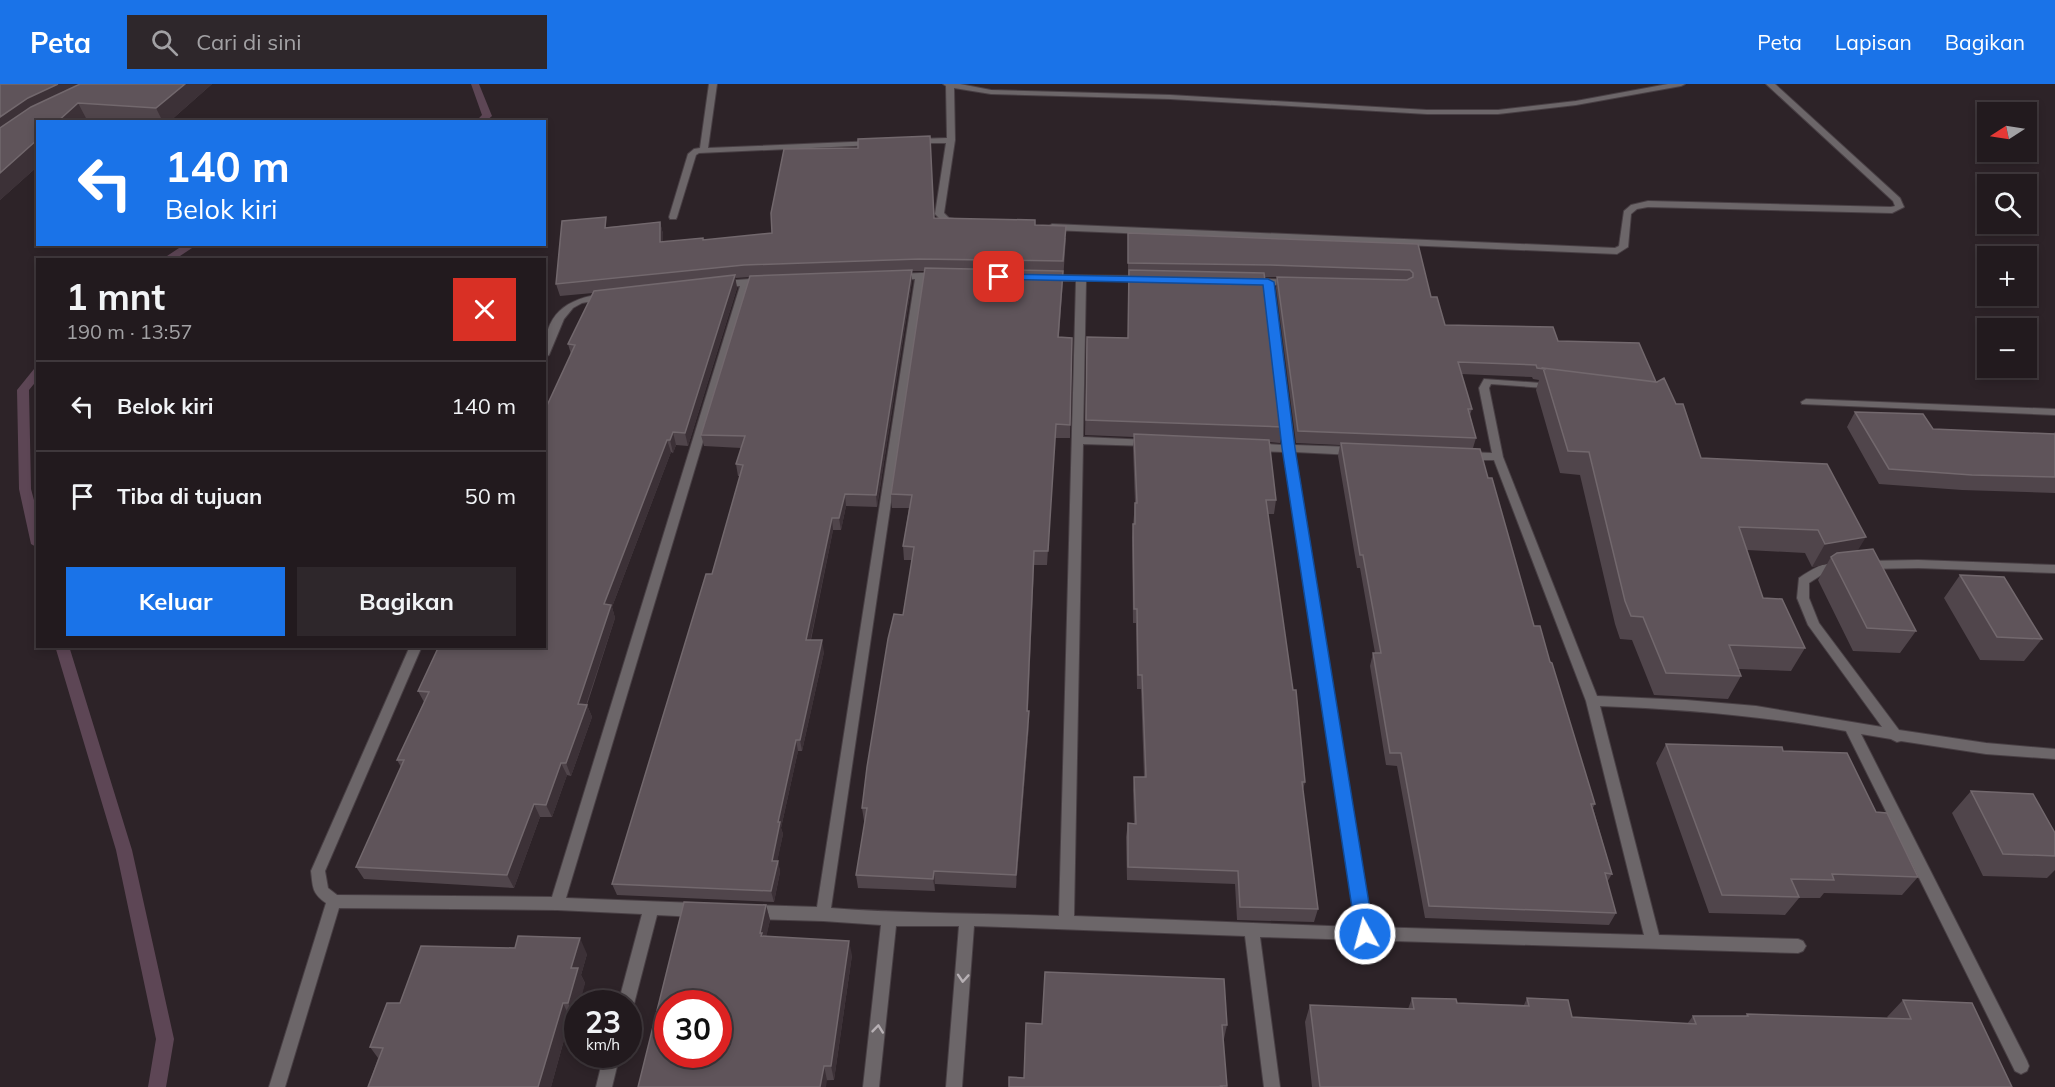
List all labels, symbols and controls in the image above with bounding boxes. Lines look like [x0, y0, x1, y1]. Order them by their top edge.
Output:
search box [127, 15, 547, 69]
text: Peta [30, 25, 91, 60]
icon: search [148, 26, 181, 59]
text: Cari di sini [196, 28, 302, 56]
text: Peta [1757, 29, 1802, 55]
text: Lapisan [1835, 29, 1912, 55]
text: Bagikan [1945, 29, 2025, 55]
north arrow [1977, 102, 2037, 162]
map controls [1977, 102, 2037, 378]
text: 140 m [165, 140, 290, 193]
icon: left [66, 144, 144, 222]
button: search [1977, 174, 2037, 234]
text: Belok kiri [165, 192, 277, 226]
button: + [1977, 246, 2037, 306]
pin [973, 251, 1024, 302]
icon: arrive [982, 260, 1015, 293]
text: 1 mnt [66, 274, 165, 319]
button: close [453, 278, 516, 341]
button: − [1977, 318, 2037, 378]
text: 190 m · 13:57 [66, 319, 192, 344]
icon: left [66, 390, 99, 423]
text: Belok kiri [117, 392, 213, 420]
text: 140 m [451, 392, 516, 420]
icon: arrive [66, 480, 99, 513]
text: Tiba di tujuan [117, 482, 262, 510]
text: 50 m [465, 482, 516, 510]
button: Keluar [66, 567, 285, 636]
button: Bagikan [297, 567, 516, 636]
position arrow [1333, 902, 1397, 966]
one-way arrow [956, 973, 969, 982]
speed limit sign: 30 [654, 990, 732, 1068]
text: 23 [585, 1003, 621, 1041]
one-way arrow [871, 1024, 883, 1033]
text: km/h [586, 1035, 620, 1054]

